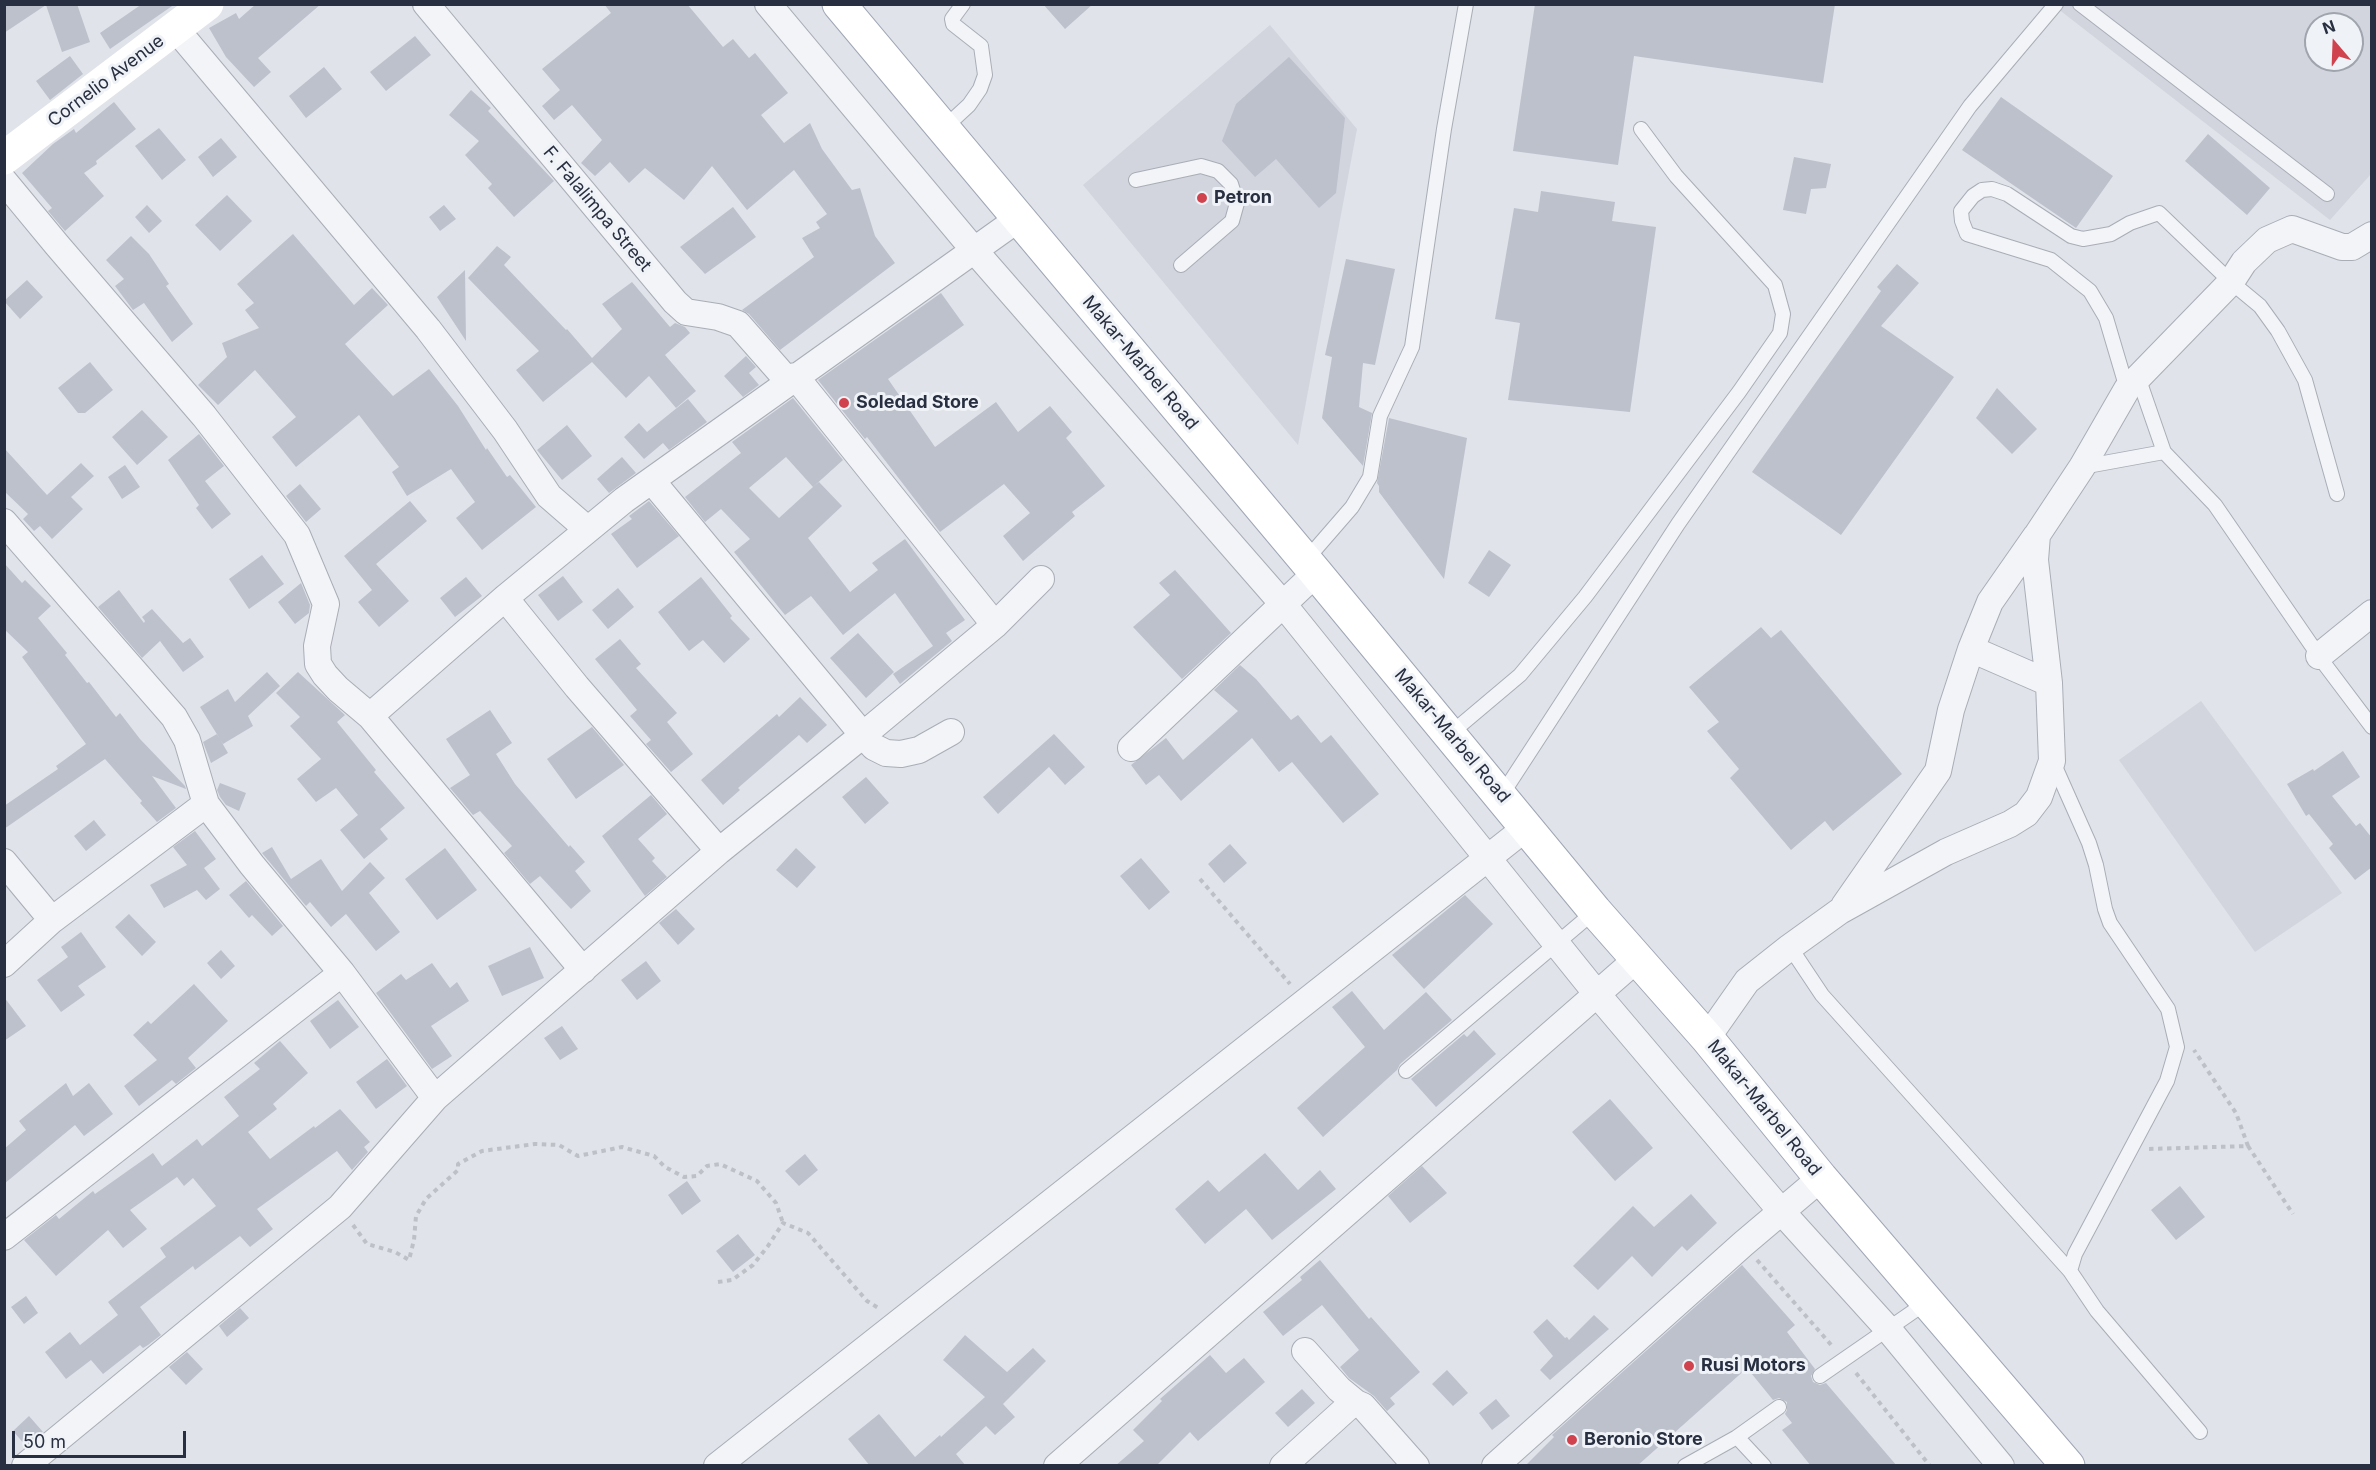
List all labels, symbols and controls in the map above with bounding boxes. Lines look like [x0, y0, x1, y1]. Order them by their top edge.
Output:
north arrow [2304, 12, 2364, 72]
text: N [2320, 15, 2338, 38]
street label: Cornelio Avenue [44, 30, 168, 132]
street label: F. Falalimpa Street [538, 142, 656, 276]
place label: Petron [1214, 187, 1272, 209]
marker: Petron [1195, 191, 1209, 205]
street label: Makar-Marbel Road [1078, 292, 1202, 434]
place label: Soledad Store [856, 392, 979, 414]
marker: Soledad Store [837, 396, 851, 410]
street label: Makar-Marbel Road [1390, 665, 1514, 807]
street label: Makar-Marbel Road [1703, 1036, 1825, 1180]
place label: Rusi Motors [1701, 1355, 1806, 1377]
marker: Rusi Motors [1682, 1359, 1696, 1373]
scale bar [15, 1419, 189, 1457]
place label: Beronio Store [1584, 1429, 1703, 1451]
text: 50 m [23, 1431, 66, 1452]
marker: Beronio Store [1565, 1433, 1579, 1447]

